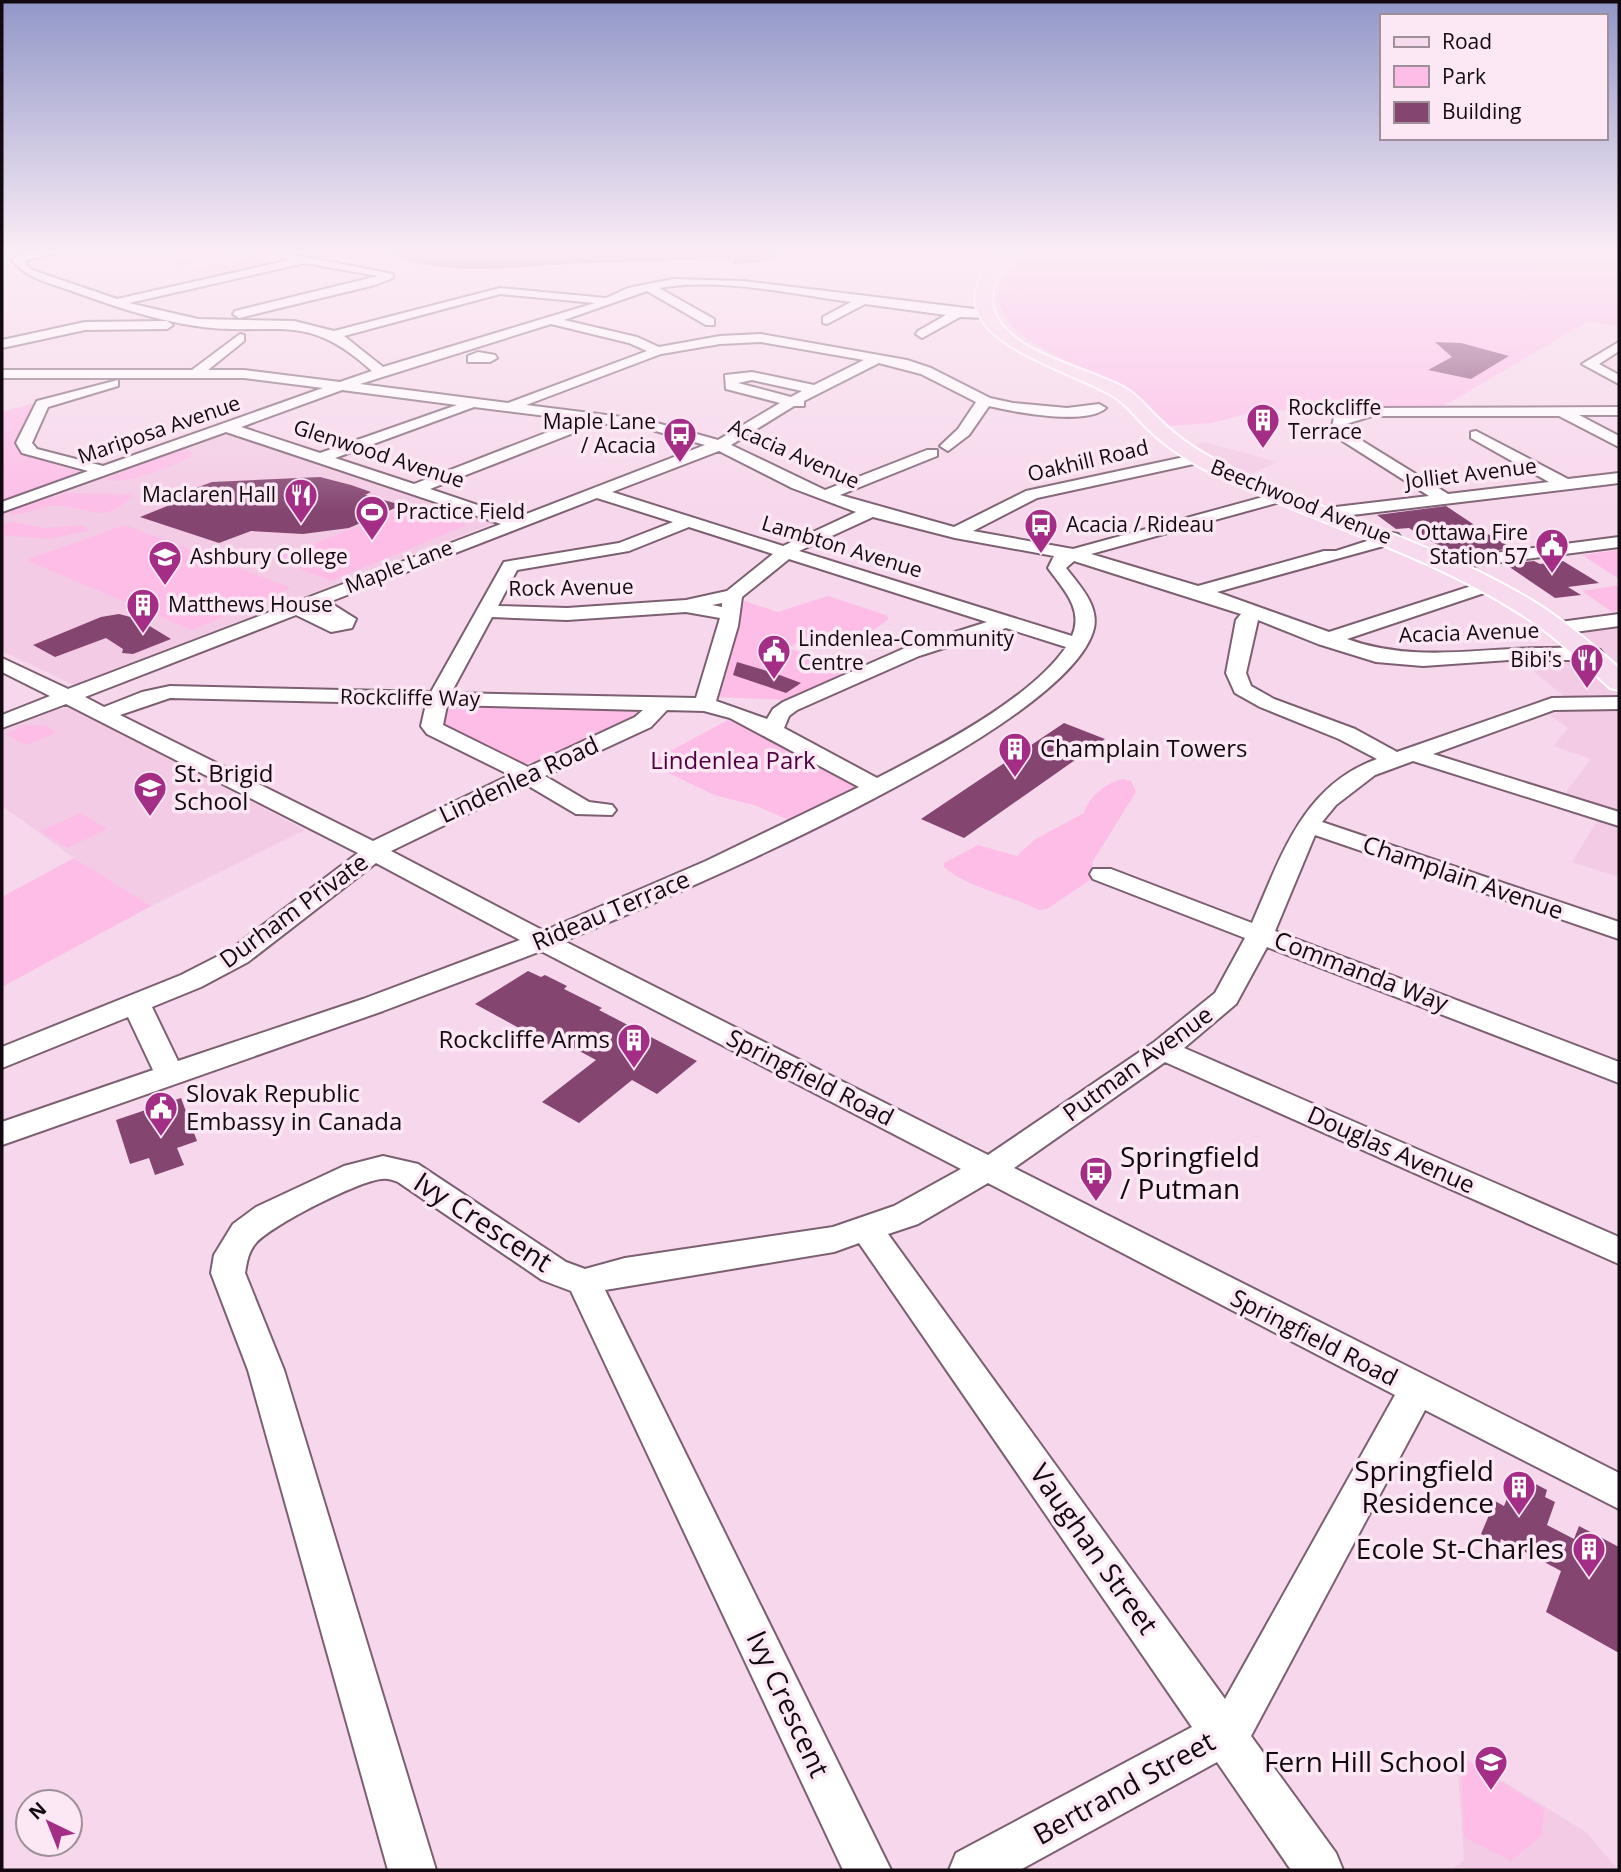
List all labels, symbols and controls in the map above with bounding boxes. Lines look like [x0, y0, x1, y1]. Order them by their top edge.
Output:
legend [1380, 14, 1607, 140]
text: Road [1442, 27, 1492, 55]
text: Park [1442, 62, 1486, 90]
text: Building [1442, 97, 1521, 125]
street label: Mariposa Avenue [74, 388, 244, 470]
place label: Rockcliffe Terrace [1288, 393, 1381, 445]
building icon: Rockcliffe Terrace [1244, 401, 1282, 450]
place label: Maple Lane / Acacia [543, 407, 656, 459]
street label: Glenwood Avenue [290, 412, 468, 494]
street label: Acacia Avenue [724, 412, 864, 494]
bus stop icon: Maple Lane / Acacia [661, 415, 699, 464]
street label: Oakhill Road [1025, 433, 1151, 488]
street label: Jolliet Avenue [1402, 451, 1538, 495]
street label: Beechwood Avenue [1207, 452, 1396, 550]
restaurant icon: Maclaren Hall [282, 476, 320, 525]
place label: Maclaren Hall [142, 480, 276, 508]
sports icon: Practice Field [353, 493, 391, 542]
place label: Practice Field [396, 497, 525, 525]
bus stop icon: Acacia / Rideau [1022, 506, 1060, 555]
street label: Lambton Avenue [759, 508, 926, 584]
place label: Acacia / Rideau [1066, 510, 1214, 538]
place label: Ottawa Fire Station 57 [1415, 518, 1528, 570]
public building icon: Ottawa Fire Station 57 [1533, 526, 1571, 575]
street label: Maple Lane [341, 533, 457, 599]
school or university icon: Ashbury College [146, 538, 184, 587]
place label: Ashbury College [190, 542, 348, 570]
street label: Rock Avenue [508, 572, 634, 602]
building icon: Matthews House [124, 586, 162, 635]
place label: Matthews House [168, 590, 333, 618]
street label: Acacia Avenue [1398, 616, 1540, 648]
place label: Lindenlea-Community Centre [798, 624, 1014, 676]
public building icon: Lindenlea-Community Centre [755, 632, 793, 681]
restaurant icon: Bibi's [1568, 641, 1606, 690]
place label: Bibi's [1510, 645, 1562, 673]
street label: Rockcliffe Way [340, 682, 481, 712]
street label: Lindenlea Road [433, 727, 604, 830]
building icon: Champlain Towers [996, 730, 1034, 779]
place label: Champlain Towers [1040, 731, 1247, 764]
park label: Lindenlea Park [650, 743, 816, 776]
place label: St. Brigid School [174, 756, 273, 817]
school or university icon: St. Brigid School [131, 769, 169, 818]
street label: Champlain Avenue [1359, 827, 1568, 926]
street label: Durham Private [212, 845, 374, 975]
street label: Rideau Terrace [527, 862, 694, 958]
street label: Commanda Way [1270, 922, 1454, 1019]
street label: Putman Avenue [1056, 997, 1219, 1128]
street label: Springfield Road [722, 1020, 900, 1133]
building icon: Rockcliffe Arms [615, 1021, 653, 1070]
place label: Rockcliffe Arms [439, 1022, 610, 1055]
place label: Slovak Republic Embassy in Canada [186, 1076, 402, 1137]
public building icon: Slovak Republic Embassy in Canada [142, 1089, 180, 1138]
street label: Douglas Avenue [1303, 1097, 1481, 1200]
place label: Springfield / Putman [1120, 1137, 1260, 1207]
bus stop icon: Springfield / Putman [1077, 1154, 1115, 1203]
street label: Ivy Crescent [407, 1162, 560, 1280]
street label: Springfield Road [1226, 1280, 1404, 1393]
place label: Springfield Residence [1354, 1451, 1494, 1521]
street label: Vaughan Street [1022, 1456, 1168, 1641]
building icon: Springfield Residence [1500, 1468, 1538, 1517]
place label: Ecole St-Charles [1356, 1529, 1564, 1567]
building icon: Ecole St-Charles [1570, 1530, 1608, 1579]
street label: Ivy Crescent [738, 1624, 839, 1783]
street label: Bertrand Street [1026, 1722, 1221, 1853]
place label: Fern Hill School [1264, 1742, 1466, 1780]
school or university icon: Fern Hill School [1472, 1743, 1510, 1792]
north arrow [14, 1788, 84, 1858]
text: N [23, 1796, 52, 1825]

